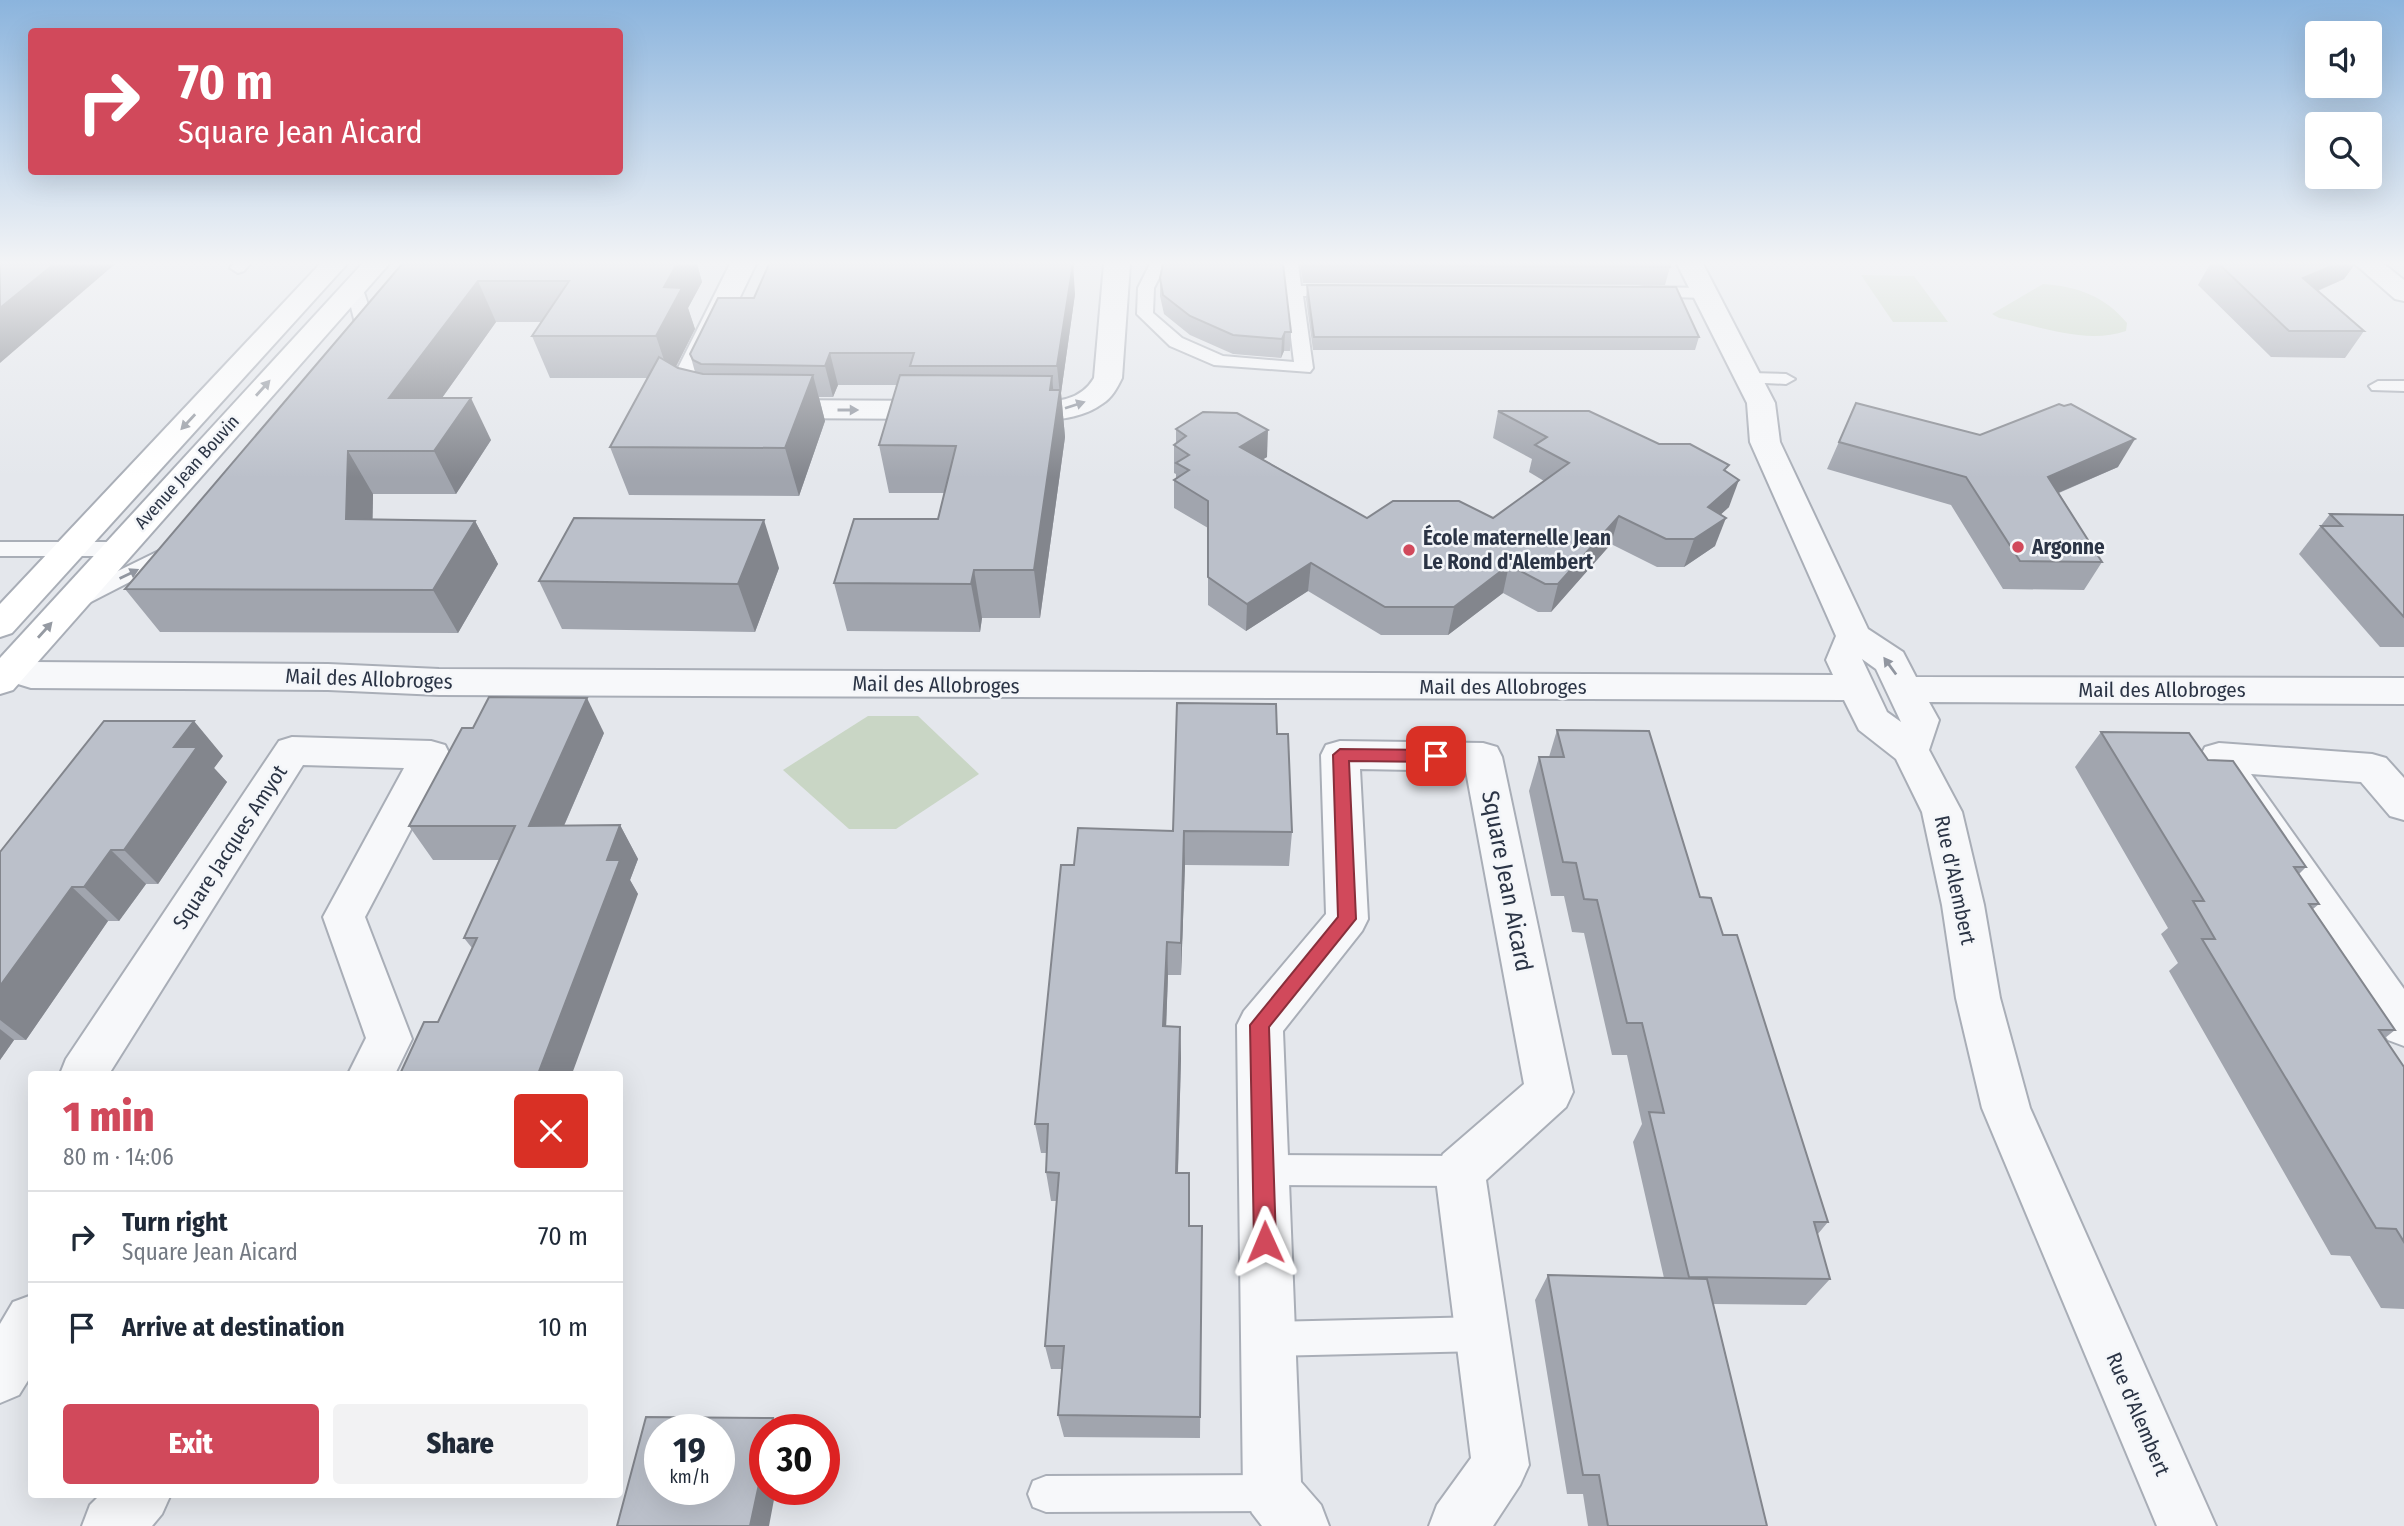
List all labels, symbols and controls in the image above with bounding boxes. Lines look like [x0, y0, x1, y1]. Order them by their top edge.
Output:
map controls [2305, 21, 2382, 189]
button: sound [2305, 21, 2382, 98]
text: 70 m [178, 53, 273, 112]
icon: right [63, 56, 154, 147]
button: search [2305, 112, 2382, 189]
text: Square Jean Aicard [178, 113, 423, 151]
one-way arrow [255, 379, 271, 397]
one-way arrow [1065, 399, 1086, 410]
one-way arrow [838, 404, 860, 415]
street label: Avenue Jean Bouvin [130, 411, 244, 533]
one-way arrow [180, 413, 196, 430]
place label: École maternelle Jean Le Rond d'Alembert [1423, 524, 1611, 575]
place label: Argonne [2031, 534, 2105, 560]
marker: Argonne [2010, 539, 2026, 555]
marker: École maternelle Jean Le Rond d'Alembert [1401, 542, 1417, 558]
one-way arrow [119, 569, 139, 580]
one-way arrow [37, 621, 53, 639]
one-way arrow [1883, 657, 1897, 676]
street label: Mail des Allobroges [285, 663, 453, 695]
street label: Mail des Allobroges [852, 671, 1020, 699]
street label: Mail des Allobroges [1419, 674, 1587, 700]
street label: Mail des Allobroges [2078, 677, 2246, 703]
pin [1406, 726, 1466, 786]
icon: arrive [1417, 737, 1455, 775]
street label: Square Jacques Amyot [167, 760, 293, 934]
street label: Square Jean Aicard [1476, 788, 1538, 974]
street label: Rue d'Alembert [1929, 813, 1981, 947]
text: 1 min [63, 1092, 154, 1142]
button: close [514, 1094, 588, 1168]
text: 80 m · 14:06 [63, 1143, 174, 1171]
position arrow [1228, 1205, 1302, 1279]
text: Turn right [122, 1207, 228, 1238]
icon: right [63, 1218, 101, 1256]
text: 70 m [538, 1221, 588, 1252]
text: Square Jean Aicard [122, 1238, 298, 1266]
icon: arrive [63, 1309, 101, 1347]
text: Arrive at destination [122, 1312, 345, 1343]
text: 10 m [538, 1312, 588, 1343]
street label: Rue d'Alembert [2100, 1348, 2176, 1480]
button: Exit [63, 1404, 319, 1484]
button: Share [333, 1404, 588, 1484]
speed limit sign: 30 [749, 1414, 840, 1505]
text: 19 [673, 1429, 706, 1471]
text: km/h [669, 1466, 710, 1488]

